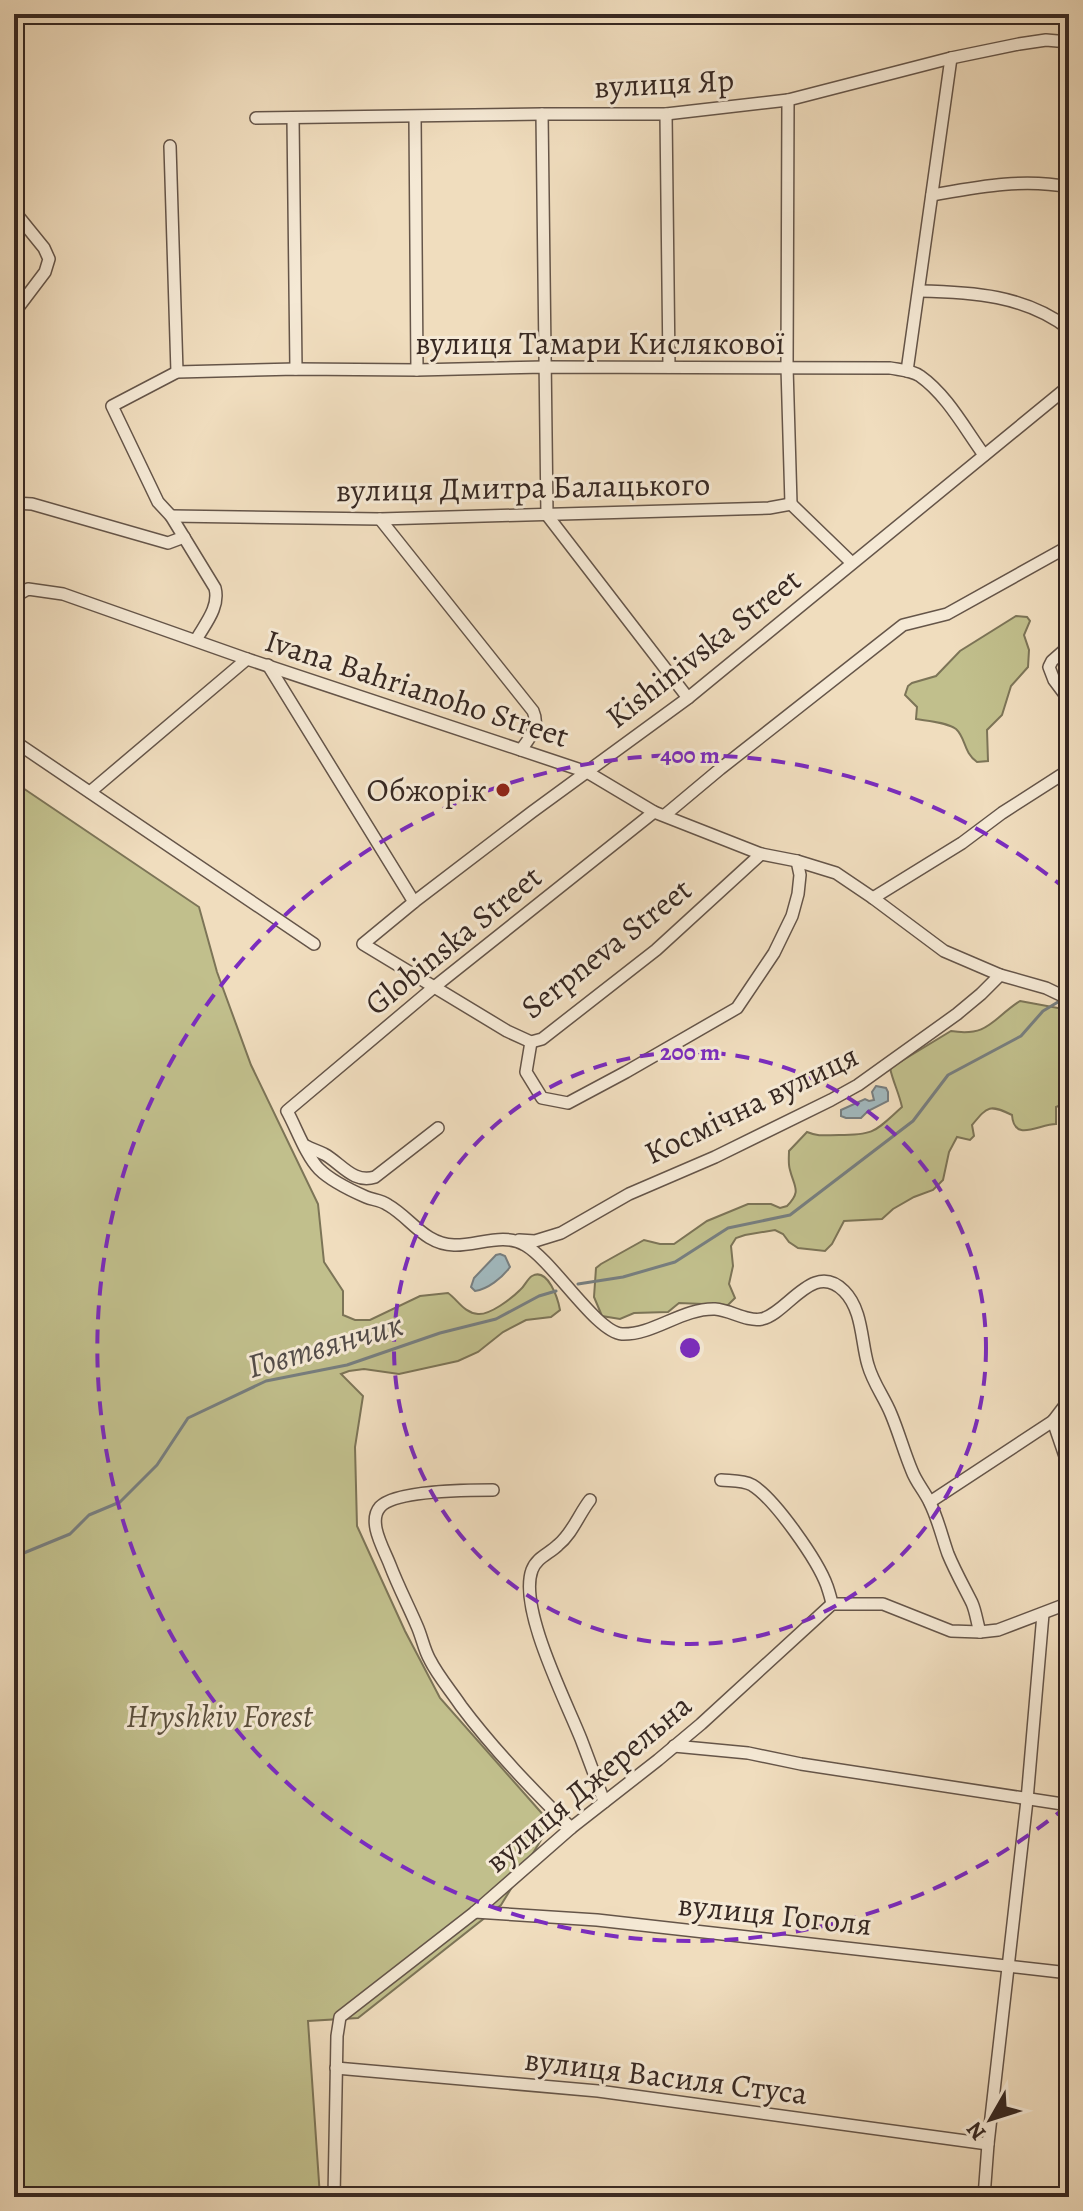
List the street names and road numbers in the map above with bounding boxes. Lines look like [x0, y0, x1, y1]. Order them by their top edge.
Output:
street label: вулиця Яр [593, 57, 735, 109]
street label: вулиця Тамари Кислякової [415, 321, 785, 365]
street label: вулиця Дмитра Балацького [335, 462, 711, 512]
street label: Kishinivska Street [596, 558, 810, 738]
street label: Ivana Bahrianoho Street [260, 618, 574, 758]
street label: Globinska Street [355, 855, 551, 1025]
street label: Serpneva Street [512, 867, 700, 1029]
street label: Космічна вулиця [637, 1033, 865, 1175]
street label: вулиця Джерельна [475, 1683, 701, 1882]
street label: вулиця Гоголя [676, 1882, 874, 1946]
street label: вулиця Василя Стуса [522, 2037, 810, 2115]

